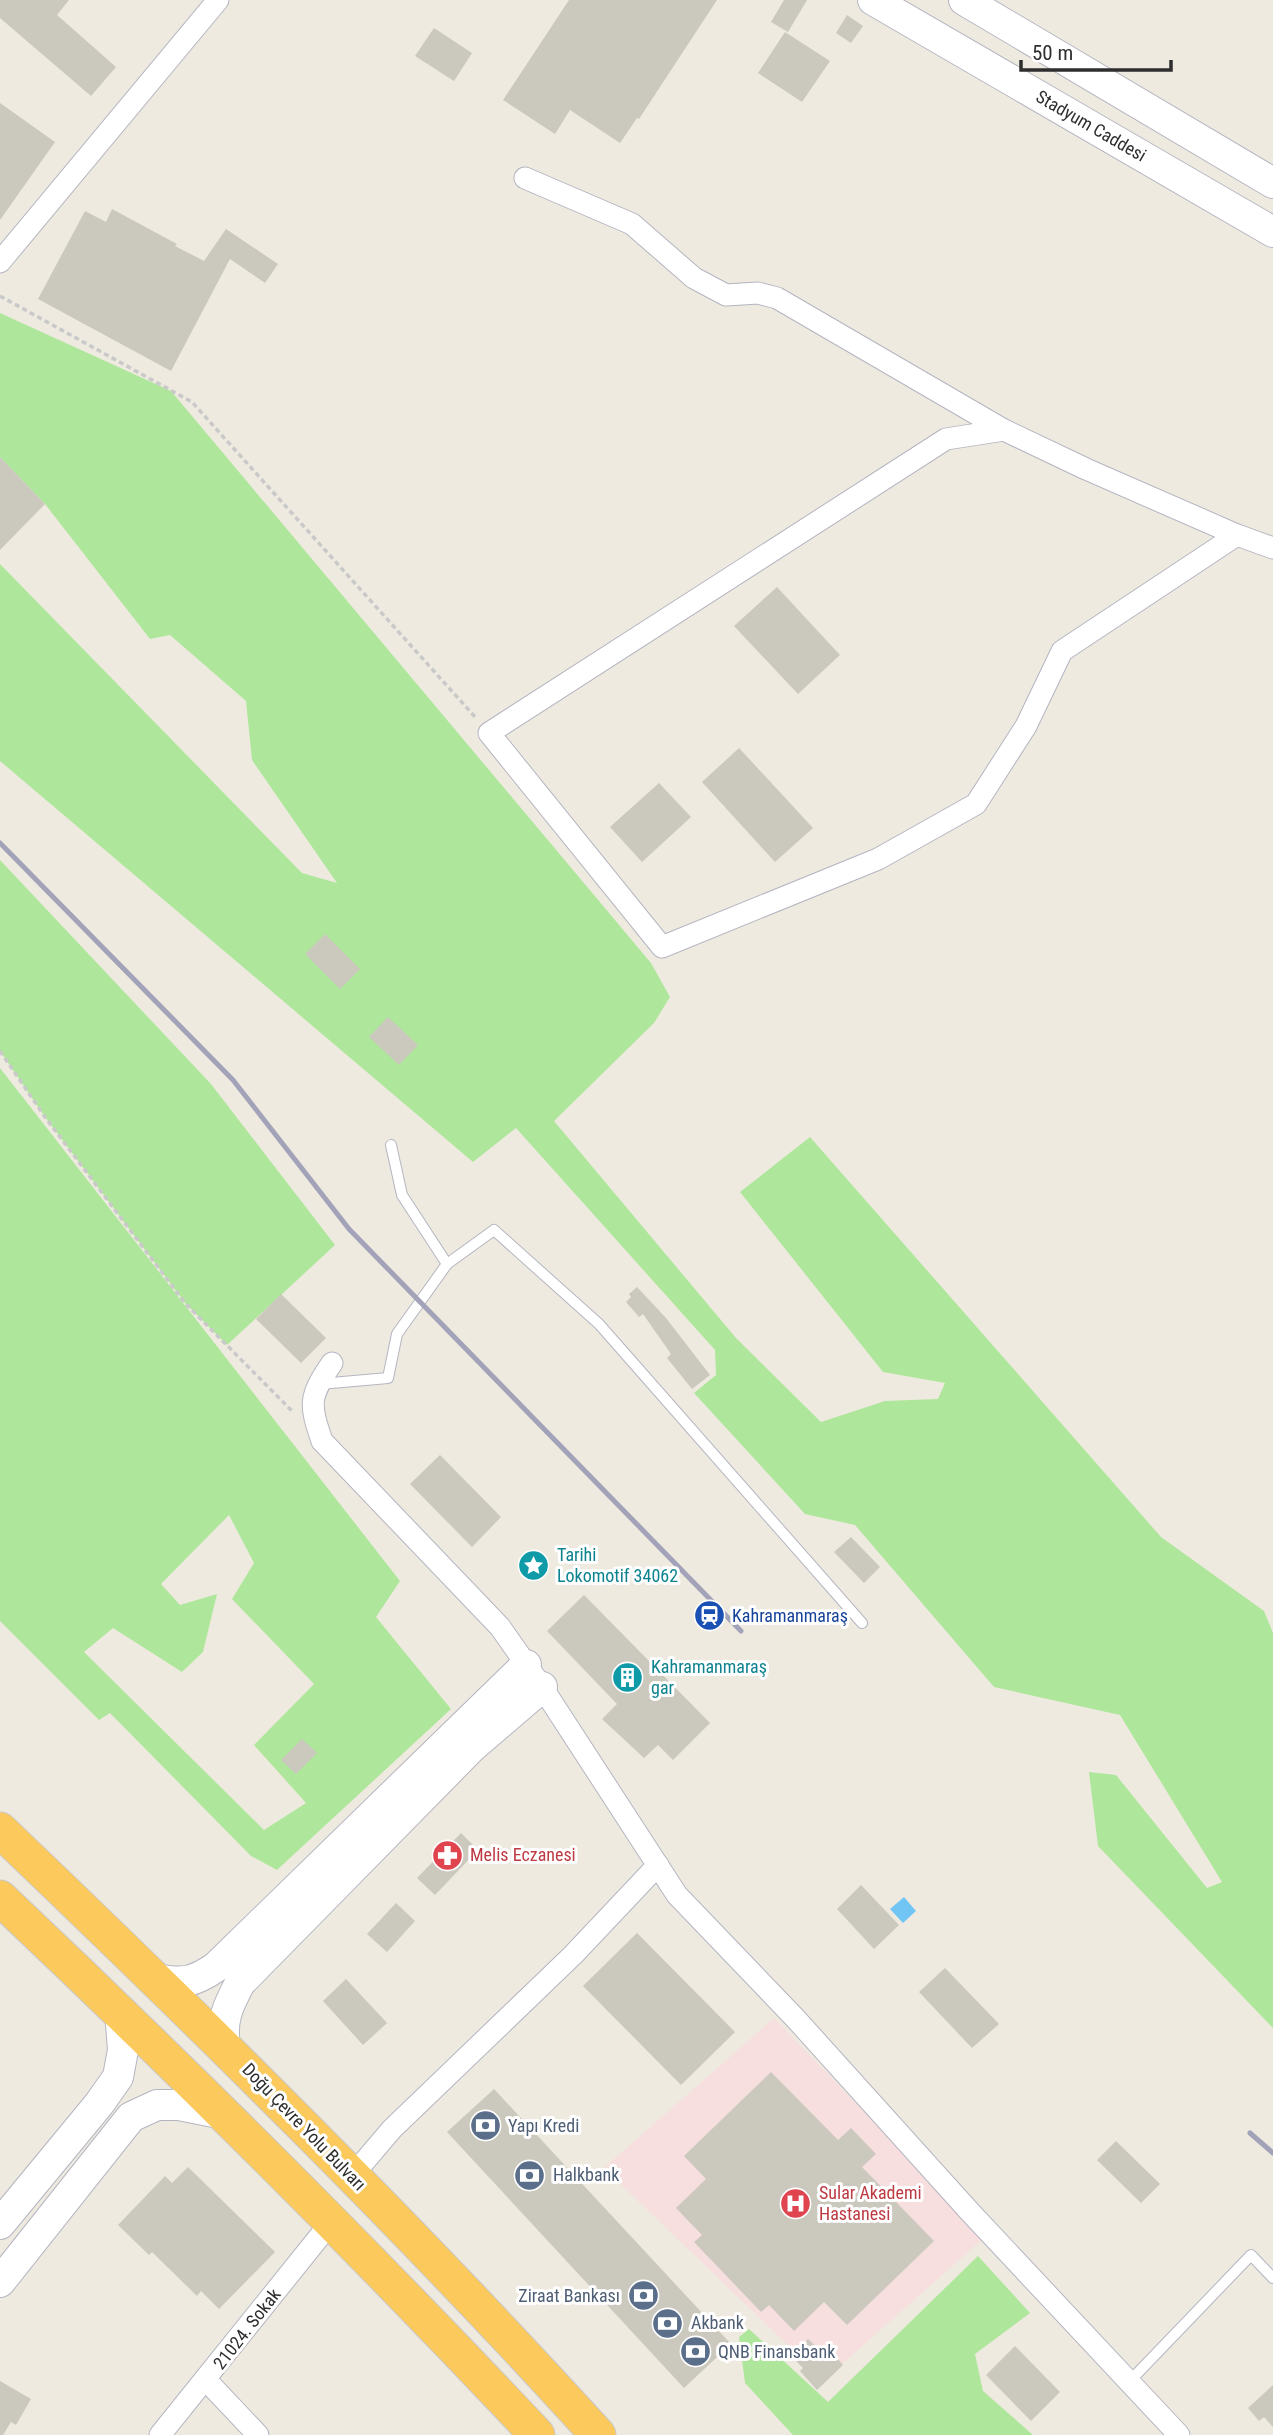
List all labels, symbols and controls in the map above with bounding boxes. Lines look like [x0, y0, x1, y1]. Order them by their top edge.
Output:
scale bar [1021, 28, 1172, 72]
text: 50 m [1032, 41, 1073, 65]
street label: Stadyum Caddesi [1032, 86, 1150, 166]
place label: Tarihi Lokomotif 34062 [557, 1544, 678, 1586]
place icon: Tarihi Lokomotif 34062 [517, 1548, 551, 1582]
station icon: Kahramanmaraş [692, 1599, 726, 1633]
place label: Kahramanmaraş [732, 1605, 848, 1626]
place label: Kahramanmaraş gar [651, 1656, 767, 1698]
building icon: Kahramanmaraş gar [611, 1660, 645, 1694]
pharmacy icon: Melis Eczanesi [430, 1838, 464, 1872]
place label: Melis Eczanesi [470, 1844, 576, 1865]
street label: Doğu Çevre Yolu Bulvarı [238, 2059, 370, 2195]
bank icon: Yapı Kredi [468, 2109, 502, 2143]
place label: Yapı Kredi [508, 2115, 579, 2136]
bank icon: Halkbank [513, 2158, 547, 2192]
place label: Halkbank [553, 2164, 619, 2185]
place label: Sular Akademi Hastanesi [819, 2182, 922, 2224]
hospital icon: Sular Akademi Hastanesi [779, 2186, 813, 2220]
bank icon: Ziraat Bankası [626, 2279, 660, 2313]
street label: 21024. Sokak [209, 2284, 285, 2373]
place label: Ziraat Bankası [518, 2285, 620, 2306]
bank icon: Akbank [651, 2306, 685, 2340]
place label: Akbank [691, 2312, 744, 2333]
bank icon: QNB Finansbank [678, 2335, 712, 2369]
place label: QNB Finansbank [718, 2341, 835, 2362]

